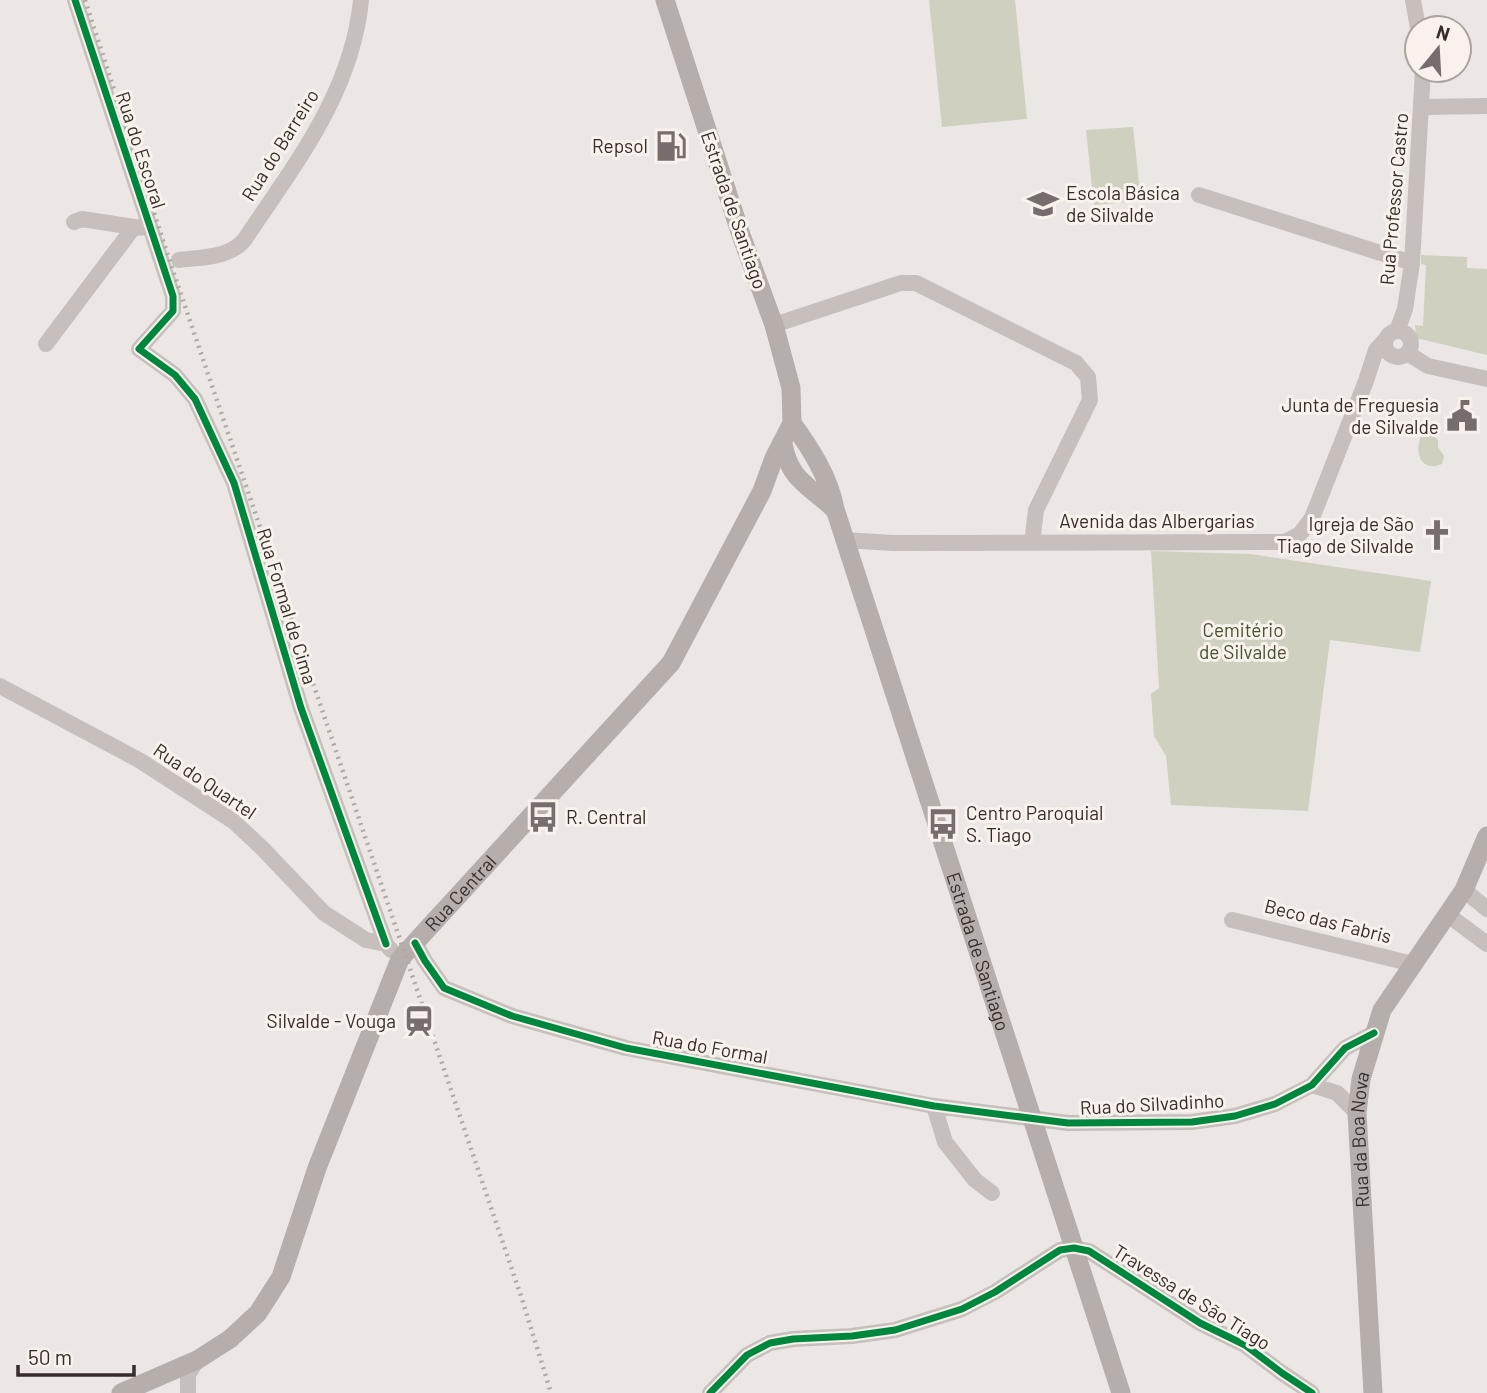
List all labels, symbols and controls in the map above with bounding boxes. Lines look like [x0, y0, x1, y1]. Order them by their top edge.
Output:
north arrow [1403, 14, 1473, 84]
text: N [1434, 19, 1453, 45]
street label: Rua do Barreiro [236, 85, 323, 205]
street label: Rua do Escoral [112, 88, 171, 211]
street label: Rua Professor Castro [1375, 112, 1412, 286]
street label: Estrada de Santiago [697, 128, 772, 292]
fuel station icon: Repsol [654, 129, 688, 163]
place label: Repsol [592, 134, 648, 157]
place label: Escola Básica de Silvalde [1066, 181, 1180, 226]
school or university icon: Escola Básica de Silvalde [1026, 187, 1060, 221]
place label: Junta de Freguesia de Silvalde [1281, 393, 1439, 438]
public building icon: Junta de Freguesia de Silvalde [1445, 399, 1479, 433]
street label: Avenida das Albergarias [1059, 509, 1255, 532]
place label: Igreja de São Tiago de Silvalde [1277, 512, 1414, 557]
church icon: Igreja de São Tiago de Silvalde [1420, 518, 1454, 552]
street label: Rua Formal de Cima [253, 525, 322, 687]
park label: Cemitério de Silvalde [1199, 618, 1287, 663]
street label: Rua do Quartel [150, 738, 261, 823]
bus stop icon: R. Central [526, 800, 560, 834]
place label: Centro Paroquial S. Tiago [966, 801, 1103, 846]
place label: R. Central [566, 805, 646, 828]
bus stop icon: Centro Paroquial S. Tiago [926, 807, 960, 841]
street label: Rua Central [419, 850, 501, 936]
street label: Estrada de Santiago [942, 869, 1015, 1034]
street label: Beco das Fabris [1262, 894, 1394, 947]
station icon: Silvalde - Vouga [402, 1004, 436, 1038]
place label: Silvalde - Vouga [267, 1009, 396, 1032]
street label: Rua do Formal [651, 1025, 770, 1068]
street label: Rua da Boa Nova [1345, 1068, 1374, 1208]
street label: Rua do Silvadinho [1079, 1088, 1225, 1119]
street label: Travessa de São Tiago [1109, 1239, 1275, 1354]
scale bar [18, 1334, 133, 1378]
text: 50 m [28, 1344, 72, 1369]

